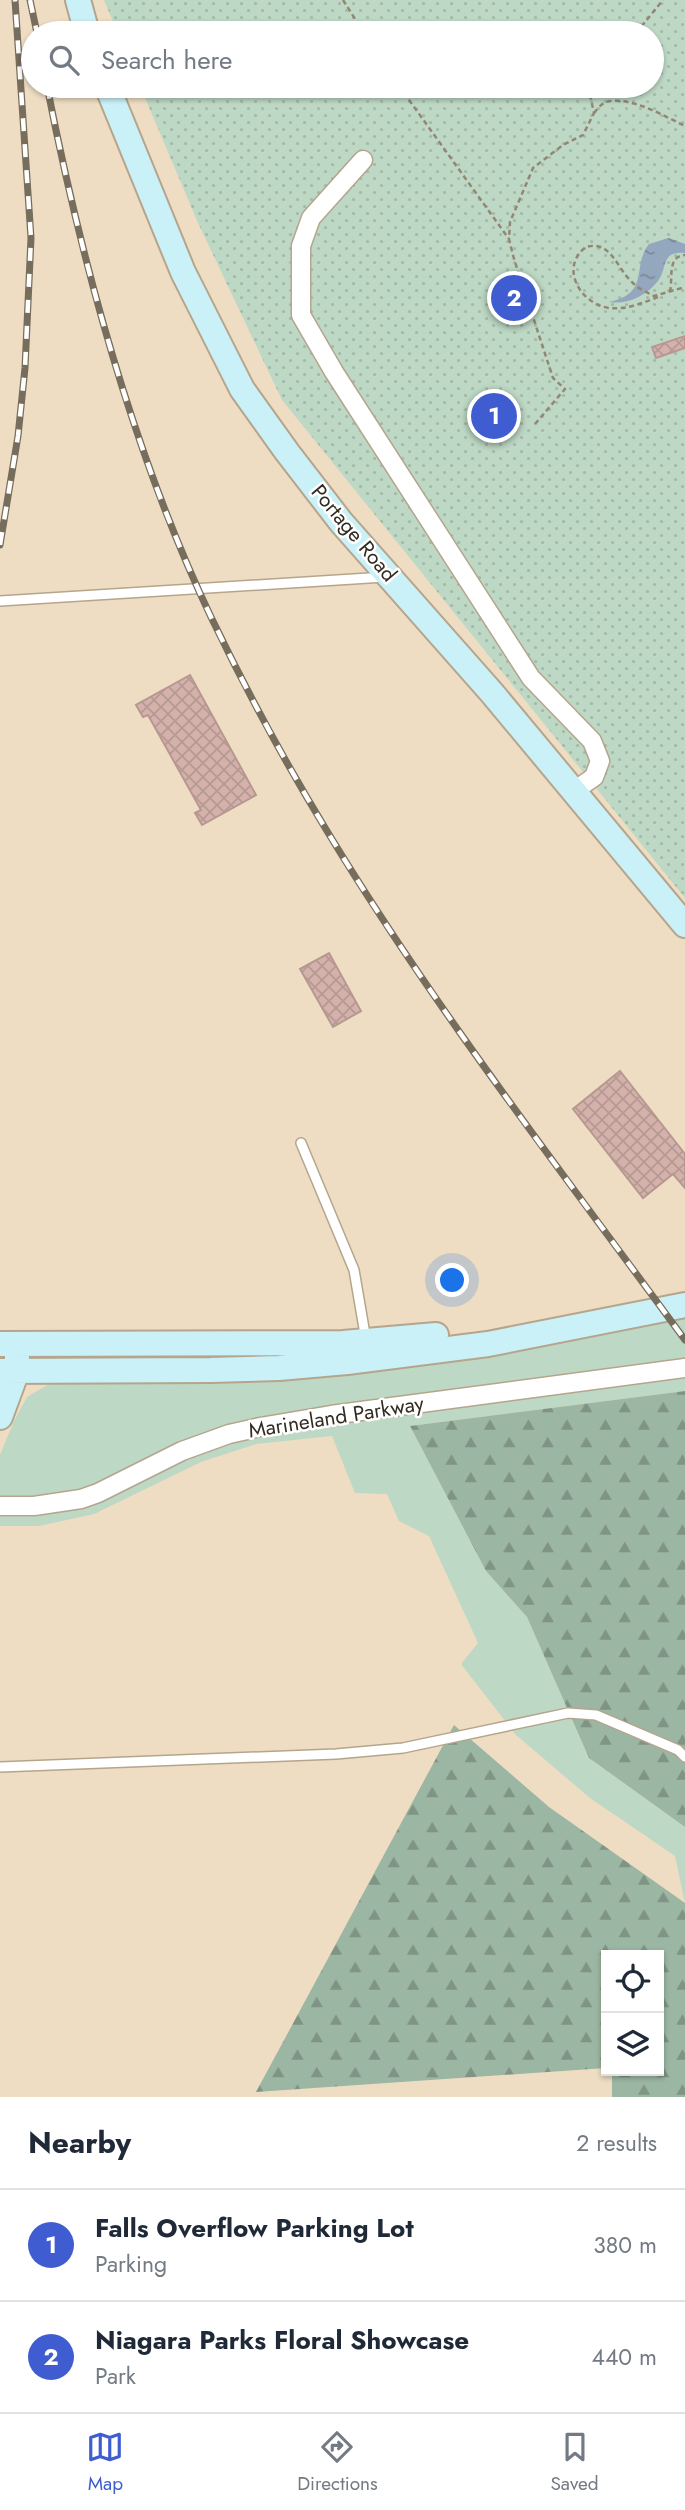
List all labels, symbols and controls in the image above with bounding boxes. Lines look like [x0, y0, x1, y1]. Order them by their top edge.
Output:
search box [21, 21, 664, 98]
icon: search [45, 41, 83, 79]
text: Search here [101, 41, 233, 79]
pin: 2 [491, 272, 537, 324]
pin: 1 [471, 390, 517, 442]
street label: Portage Road [304, 478, 404, 588]
your location [435, 1263, 469, 1297]
street label: Marineland Parkway [246, 1388, 427, 1446]
map controls [601, 1950, 664, 2076]
button: locate [601, 1950, 664, 2013]
button: layers [601, 2013, 664, 2076]
text: Nearby [28, 2121, 131, 2164]
text: 2 results [576, 2126, 657, 2160]
text: Falls Overflow Parking Lot [95, 2209, 414, 2247]
text: 1 [45, 2228, 57, 2262]
text: 380 m [593, 2228, 657, 2262]
text: Parking [95, 2247, 167, 2281]
text: Niagara Parks Floral Showcase [95, 2321, 469, 2359]
text: 2 [43, 2340, 59, 2374]
text: 440 m [592, 2340, 657, 2374]
text: Park [95, 2359, 136, 2393]
tab: Map [86, 2428, 124, 2497]
tab: Directions [297, 2428, 378, 2497]
tab: Saved [550, 2428, 599, 2497]

